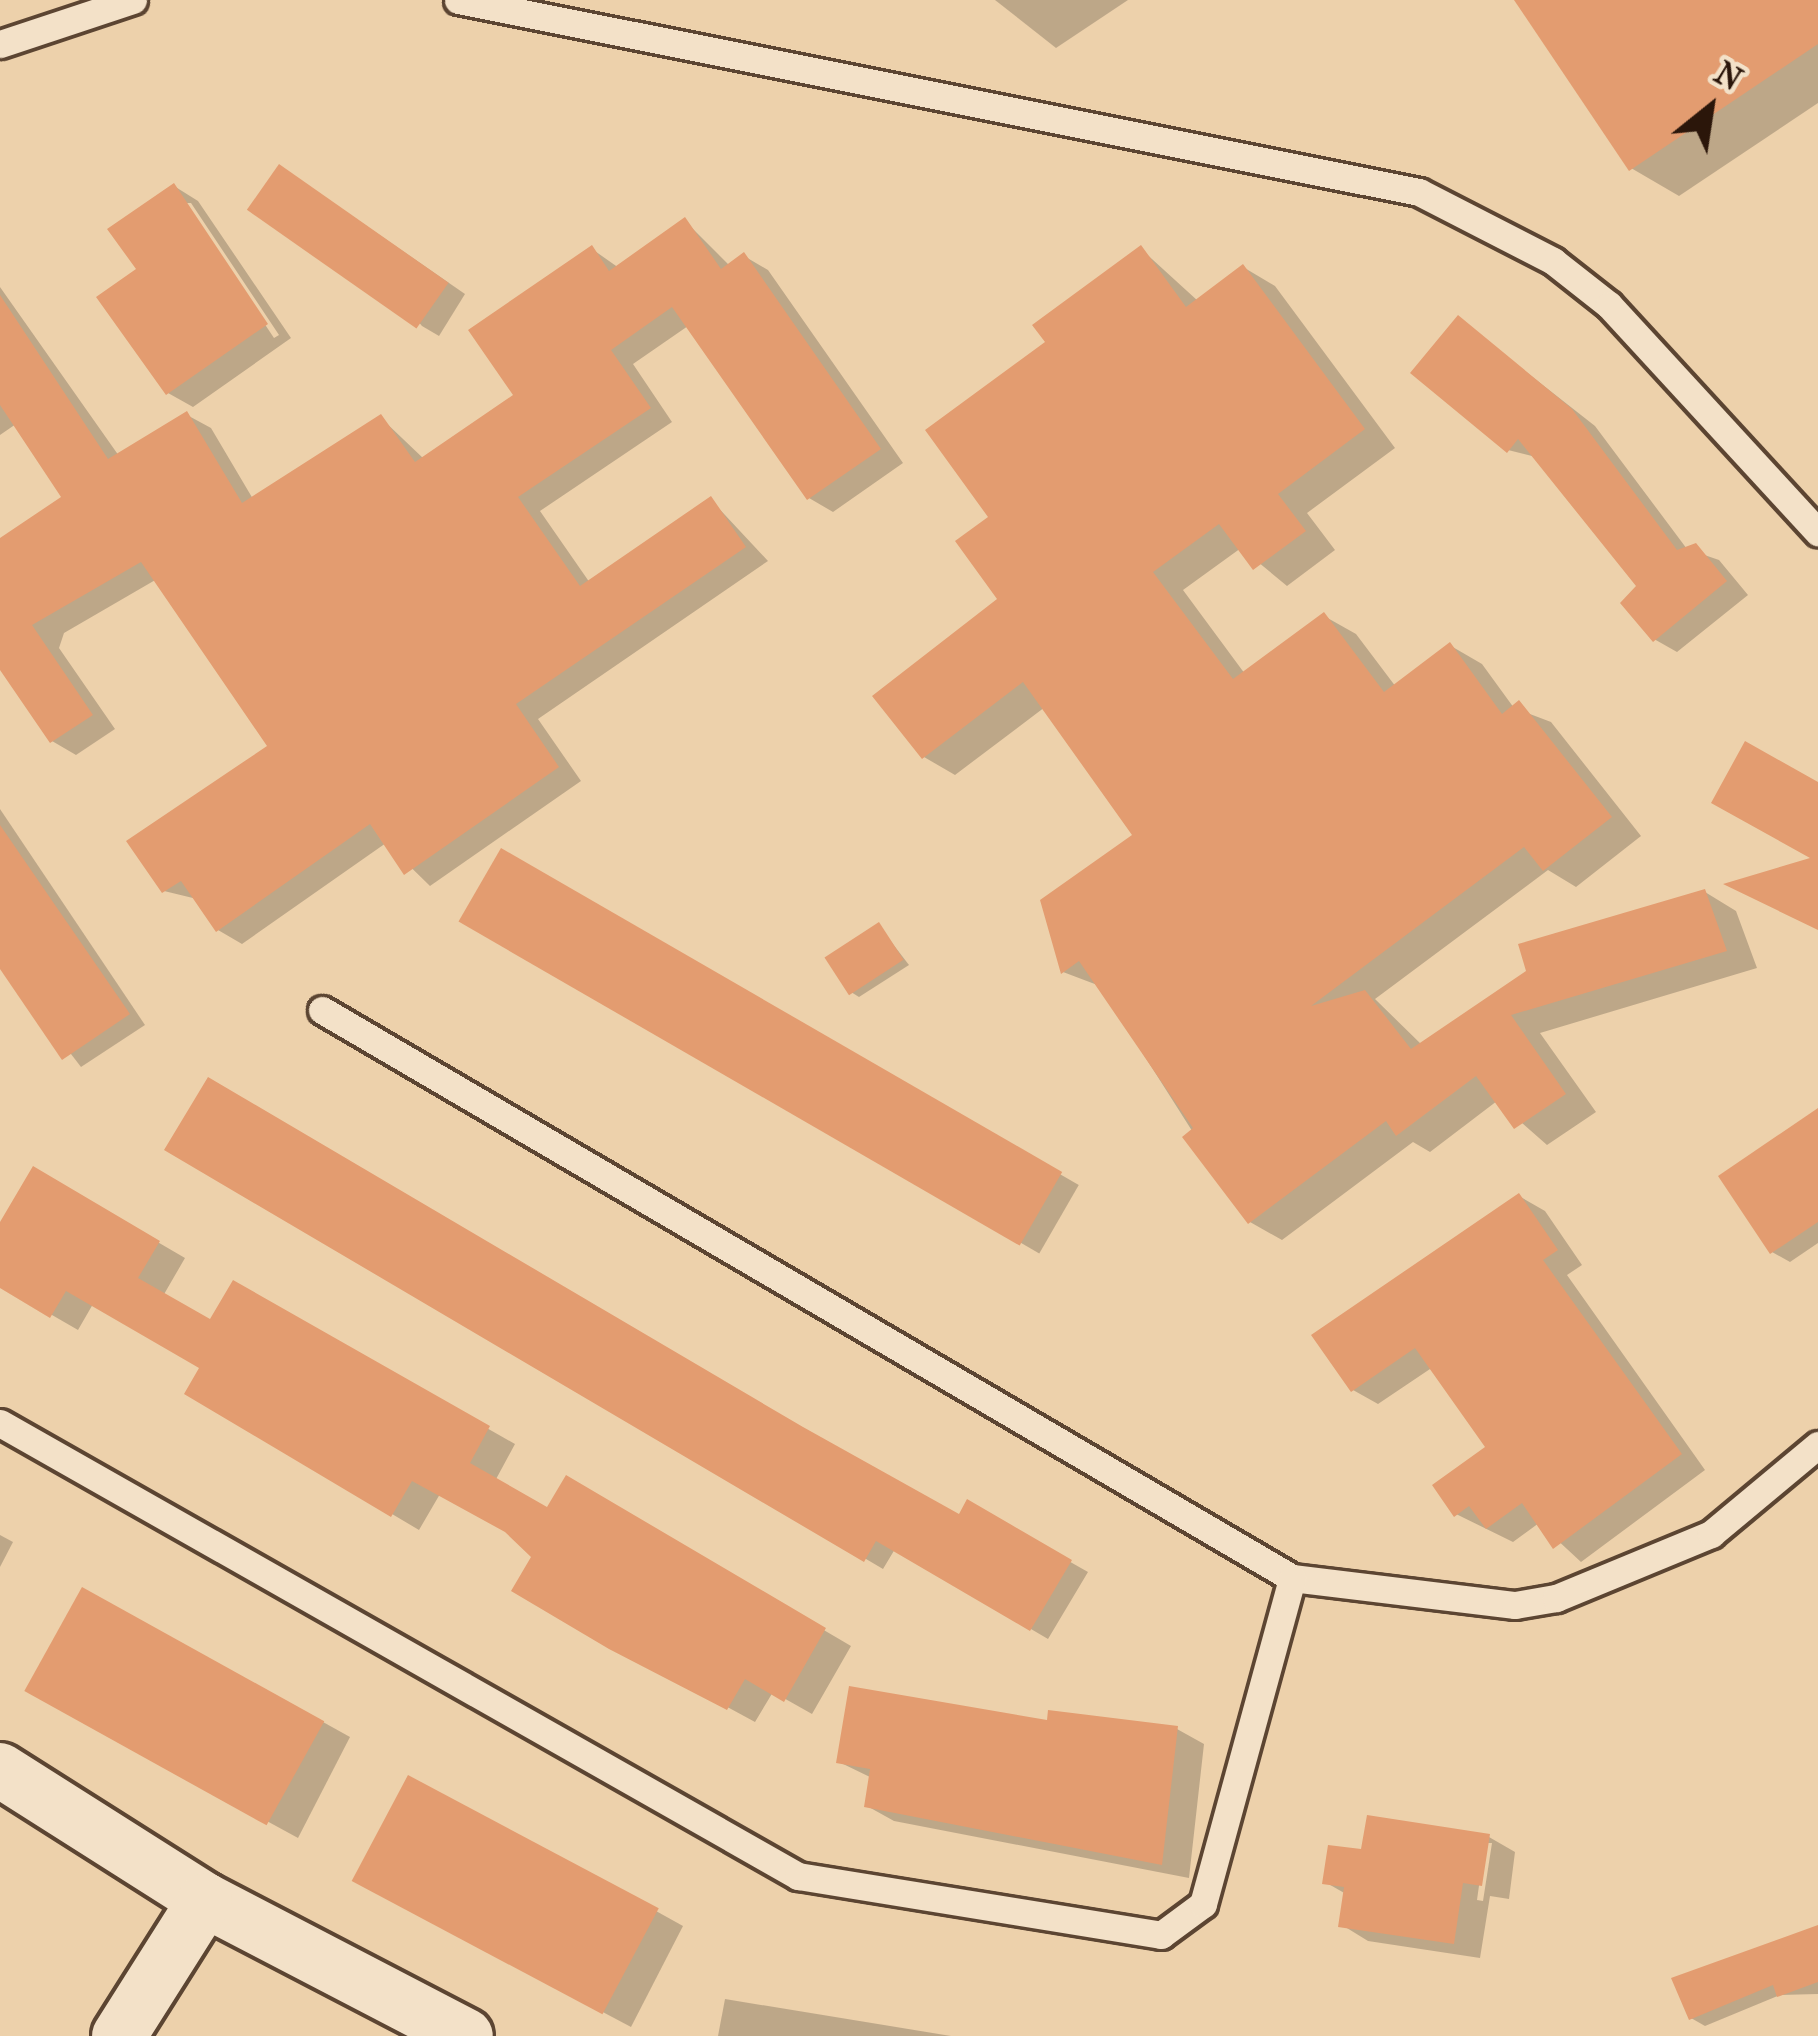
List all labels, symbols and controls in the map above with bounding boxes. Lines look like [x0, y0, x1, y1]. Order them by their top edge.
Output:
north arrow [1650, 48, 1770, 168]
text: N [1708, 53, 1749, 100]

